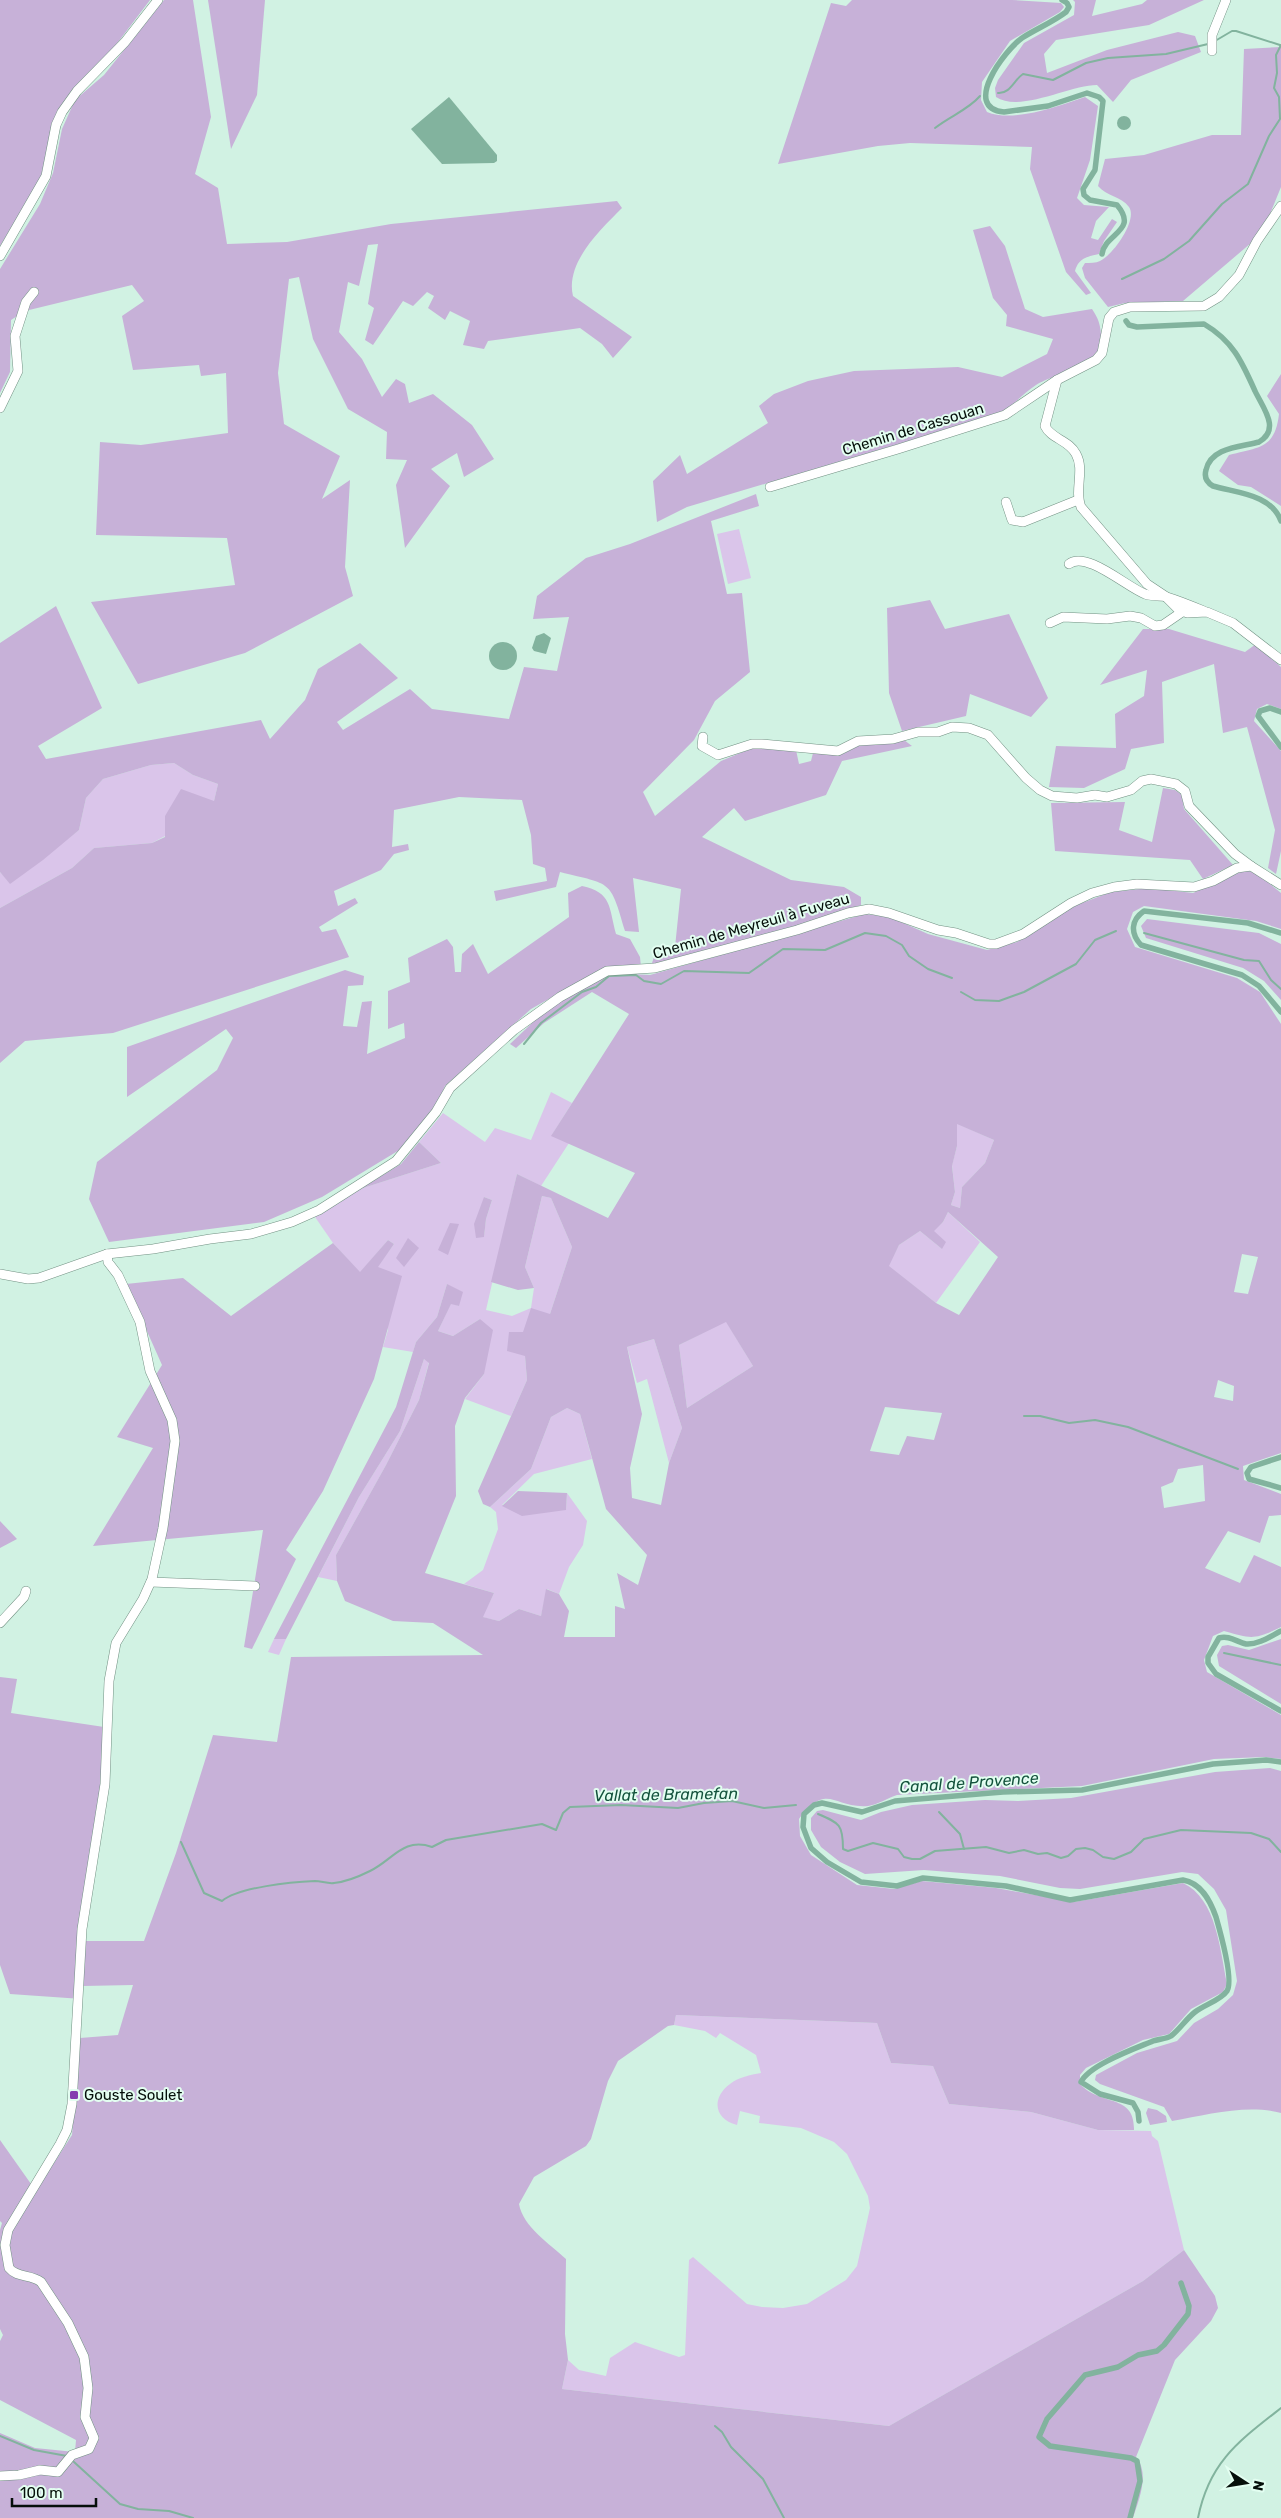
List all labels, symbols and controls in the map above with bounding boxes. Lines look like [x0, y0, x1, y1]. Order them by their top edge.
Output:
street label: Chemin de Cassouan [840, 399, 986, 459]
street label: Chemin de Meyreuil à Fuveau [651, 889, 851, 963]
water label: Canal de Provence [899, 1768, 1039, 1797]
water label: Vallat de Bramefan [594, 1784, 738, 1805]
place label: Gouste Soulet [84, 2086, 182, 2104]
marker: Gouste Soulet [68, 2089, 80, 2101]
north arrow [1221, 2458, 1271, 2508]
scale bar [12, 2476, 96, 2508]
text: N [1249, 2479, 1268, 2492]
text: 100 m [20, 2484, 62, 2502]

